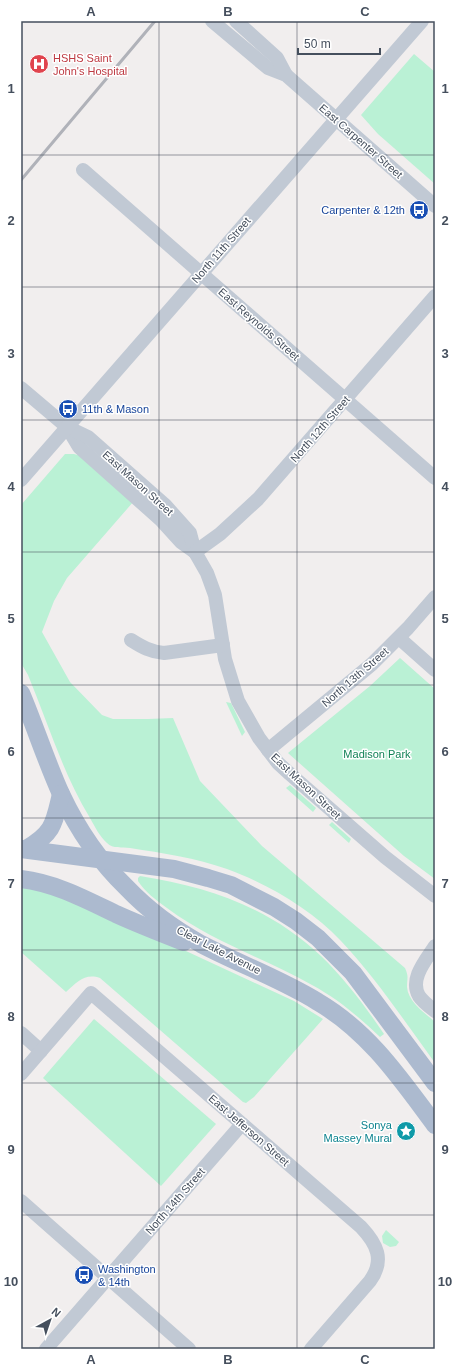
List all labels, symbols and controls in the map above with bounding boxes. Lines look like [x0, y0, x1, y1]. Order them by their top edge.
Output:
text: A [86, 4, 96, 19]
text: B [223, 4, 233, 19]
text: C [360, 4, 370, 19]
scale bar [298, 30, 380, 56]
text: 50 m [304, 37, 331, 51]
place label: HSHS Saint John's Hospital [53, 52, 127, 77]
hospital icon: HSHS Saint John's Hospital [28, 53, 50, 75]
text: 1 [7, 81, 15, 96]
text: 1 [441, 81, 449, 96]
street label: East Carpenter Street [317, 102, 405, 180]
bus stop icon: Carpenter & 12th [408, 199, 430, 221]
place label: Carpenter & 12th [321, 204, 405, 216]
text: 2 [7, 213, 15, 228]
text: 2 [441, 213, 449, 228]
street label: North 11th Street [189, 215, 253, 285]
street label: East Reynolds Street [216, 286, 302, 362]
text: 3 [7, 346, 15, 361]
text: 3 [441, 346, 449, 361]
street label: North 12th Street [288, 393, 352, 465]
bus stop icon: 11th & Mason [57, 398, 79, 420]
place label: 11th & Mason [82, 403, 149, 415]
street label: East Mason Street [100, 448, 176, 518]
text: 4 [7, 479, 15, 494]
text: 4 [441, 479, 449, 494]
text: 5 [7, 611, 15, 626]
text: 5 [441, 611, 449, 626]
street label: North 13th Street [319, 645, 391, 709]
text: 6 [7, 744, 15, 759]
text: 6 [441, 744, 449, 759]
park label: Madison Park [343, 748, 411, 760]
street label: East Mason Street [269, 751, 343, 821]
text: 7 [7, 876, 15, 891]
text: 7 [441, 876, 449, 891]
street label: Clear Lake Avenue [175, 924, 263, 976]
text: 8 [7, 1009, 15, 1024]
text: 8 [441, 1009, 449, 1024]
street label: East Jefferson Street [206, 1092, 292, 1168]
place label: Sonya Massey Mural [324, 1119, 393, 1144]
place icon: Sonya Massey Mural [395, 1120, 417, 1142]
text: 9 [7, 1142, 15, 1157]
text: 9 [441, 1142, 449, 1157]
street label: North 14th Street [143, 1165, 207, 1237]
place label: Washington & 14th [98, 1263, 156, 1288]
bus stop icon: Washington & 14th [73, 1264, 95, 1286]
text: 10 [4, 1274, 18, 1289]
text: 10 [438, 1274, 452, 1289]
north arrow [30, 1300, 70, 1340]
text: N [50, 1305, 63, 1320]
text: A [86, 1352, 96, 1367]
text: B [223, 1352, 233, 1367]
text: C [360, 1352, 370, 1367]

